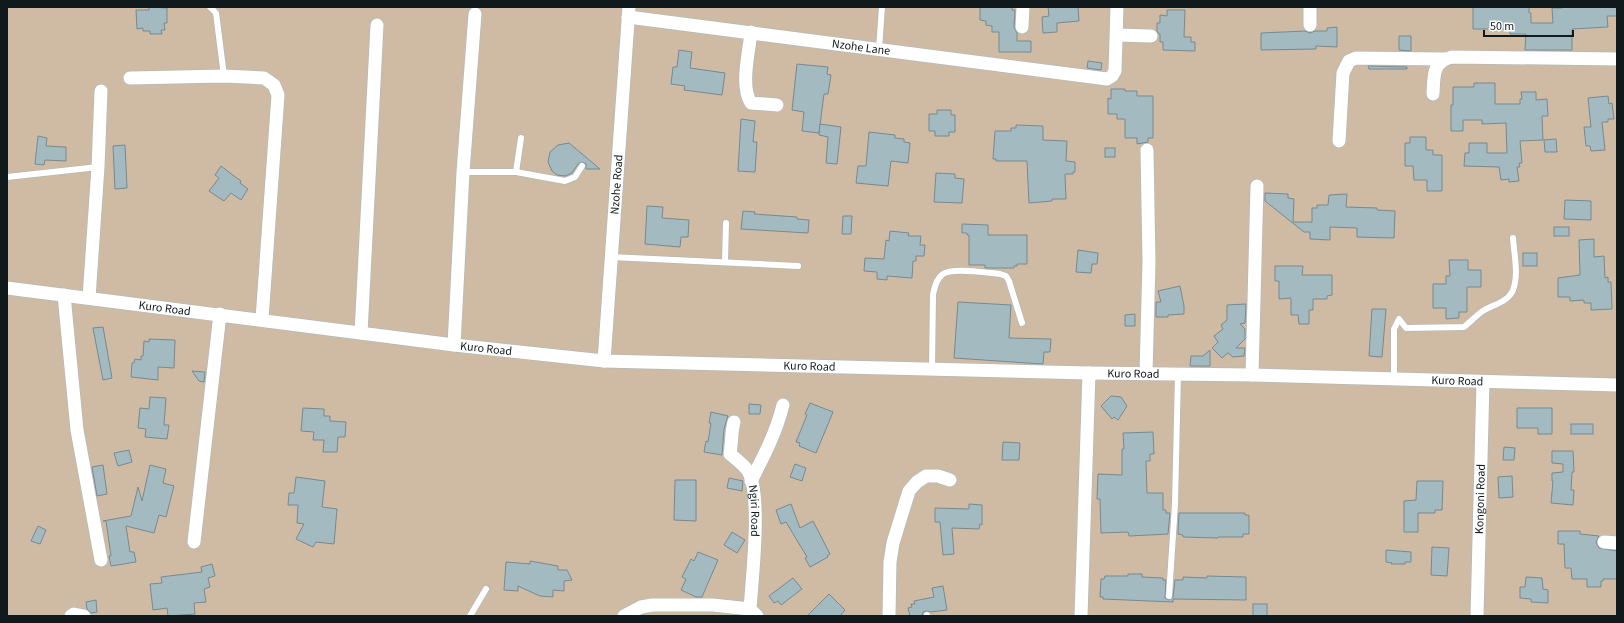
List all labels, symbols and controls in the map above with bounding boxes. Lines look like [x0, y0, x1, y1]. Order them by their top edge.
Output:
scale bar [1484, 12, 1573, 38]
text: 50 m [1490, 18, 1514, 35]
street label: Nzohe Lane [831, 35, 891, 60]
street label: Nzohe Road [606, 154, 628, 215]
street label: Kuro Road [138, 297, 192, 320]
street label: Kuro Road [459, 338, 513, 360]
street label: Kuro Road [783, 357, 836, 376]
street label: Kuro Road [1107, 365, 1160, 383]
street label: Kuro Road [1431, 372, 1484, 390]
street label: Kongoni Road [1471, 464, 1490, 534]
street label: Ngiri Road [744, 484, 763, 537]

